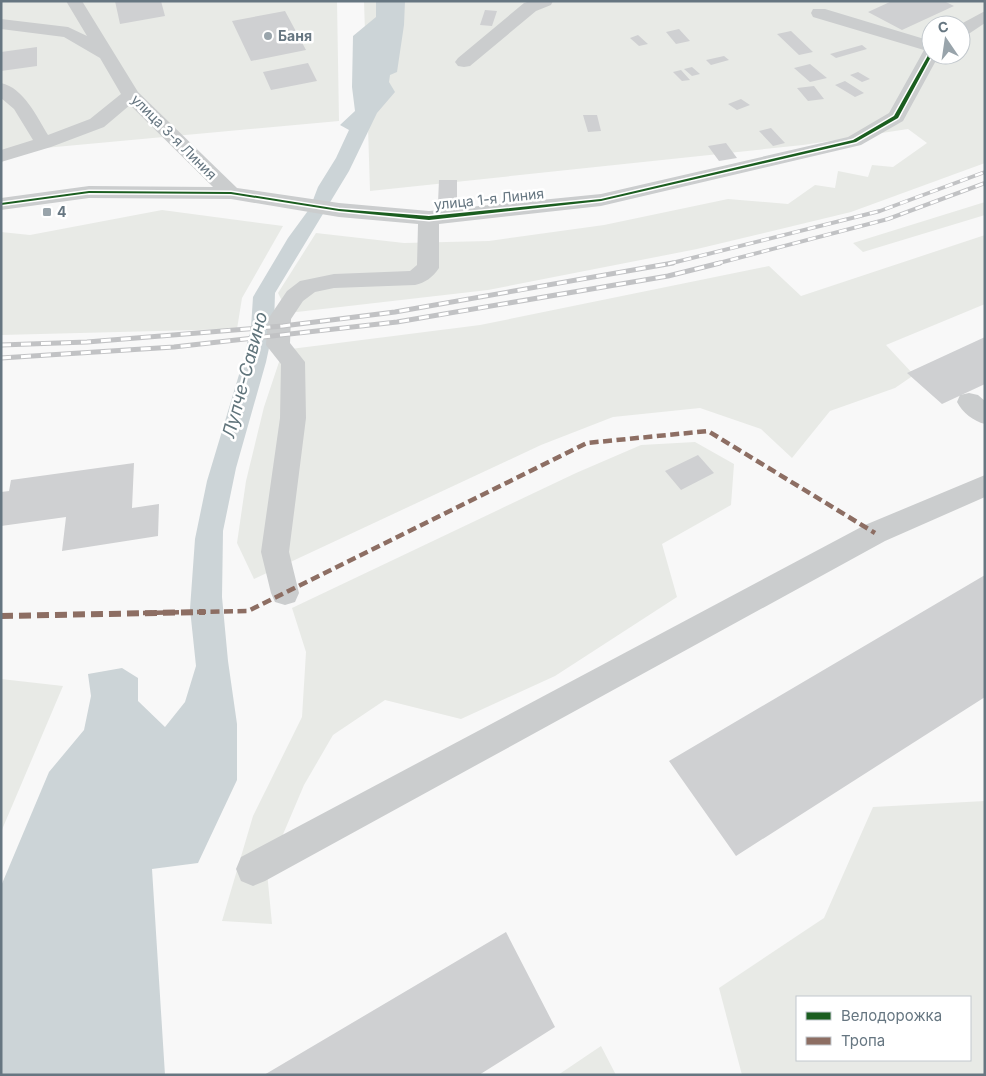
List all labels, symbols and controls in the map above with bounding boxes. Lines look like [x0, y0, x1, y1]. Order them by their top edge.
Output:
north arrow [921, 15, 971, 65]
text: С [936, 17, 950, 36]
place label: Баня [278, 27, 312, 44]
marker: Баня [262, 30, 274, 42]
street label: улица 3-я Линия [128, 90, 221, 183]
street label: улица 1-я Линия [433, 184, 545, 213]
place label: 4 [57, 203, 66, 220]
marker: 4 [41, 206, 53, 218]
water label: Лупче-Савино [218, 309, 271, 440]
legend [796, 996, 971, 1061]
text: Велодорожка [841, 1006, 942, 1025]
text: Тропа [841, 1031, 885, 1050]

